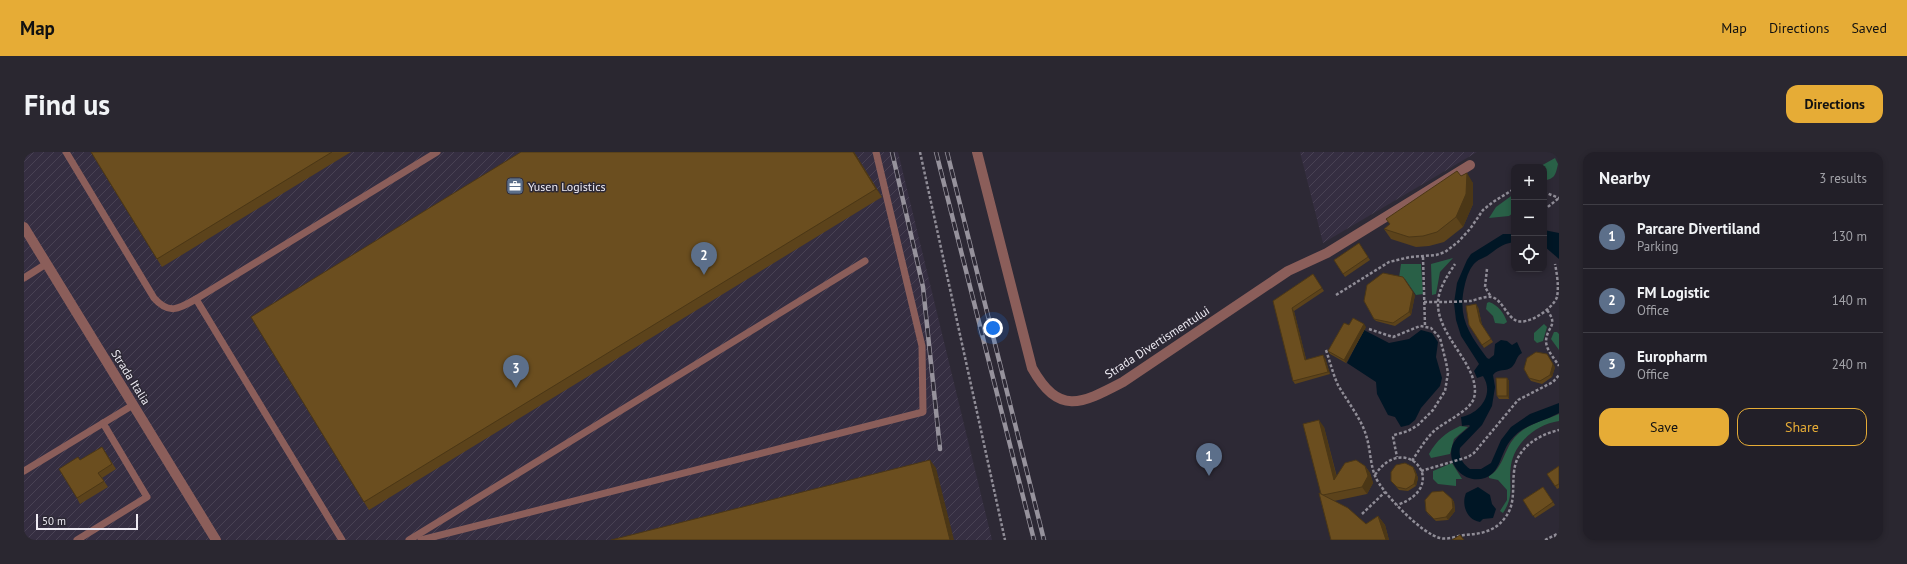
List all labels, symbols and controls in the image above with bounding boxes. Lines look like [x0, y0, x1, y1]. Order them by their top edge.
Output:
text: Map [20, 16, 55, 40]
text: Map [1721, 19, 1747, 37]
text: Directions [1769, 19, 1829, 37]
text: Saved [1851, 19, 1887, 37]
button: Directions [1786, 85, 1883, 123]
text: Find us [24, 86, 110, 123]
map controls [1511, 164, 1547, 272]
button: + [1511, 164, 1547, 200]
text: Nearby [1599, 167, 1650, 189]
text: 3 results [1819, 170, 1867, 187]
office icon: Yusen Logistics [505, 176, 525, 196]
place label: Yusen Logistics [528, 179, 606, 194]
button: − [1511, 200, 1547, 236]
text: Parcare Divertiland [1637, 219, 1760, 238]
text: 1 [1608, 228, 1616, 245]
text: 130 m [1832, 228, 1867, 245]
button: locate [1511, 236, 1547, 272]
text: Parking [1637, 238, 1678, 255]
pin: 2 [691, 242, 717, 275]
text: FM Logistic [1637, 283, 1710, 302]
text: 2 [1608, 292, 1616, 309]
text: 140 m [1832, 292, 1867, 309]
text: Office [1637, 302, 1669, 319]
street label: Strada Divertismentului [1102, 303, 1212, 381]
your location [983, 318, 1003, 338]
street label: Strada Italia [108, 347, 154, 407]
text: Europharm [1637, 347, 1707, 366]
pin: 3 [503, 355, 529, 388]
text: 3 [1608, 356, 1616, 373]
text: 240 m [1832, 356, 1867, 373]
text: Office [1637, 366, 1669, 383]
button: Save [1599, 408, 1729, 446]
button: Share [1737, 408, 1867, 446]
pin: 1 [1196, 443, 1222, 476]
scale bar [36, 512, 138, 531]
text: 50 m [42, 514, 66, 528]

